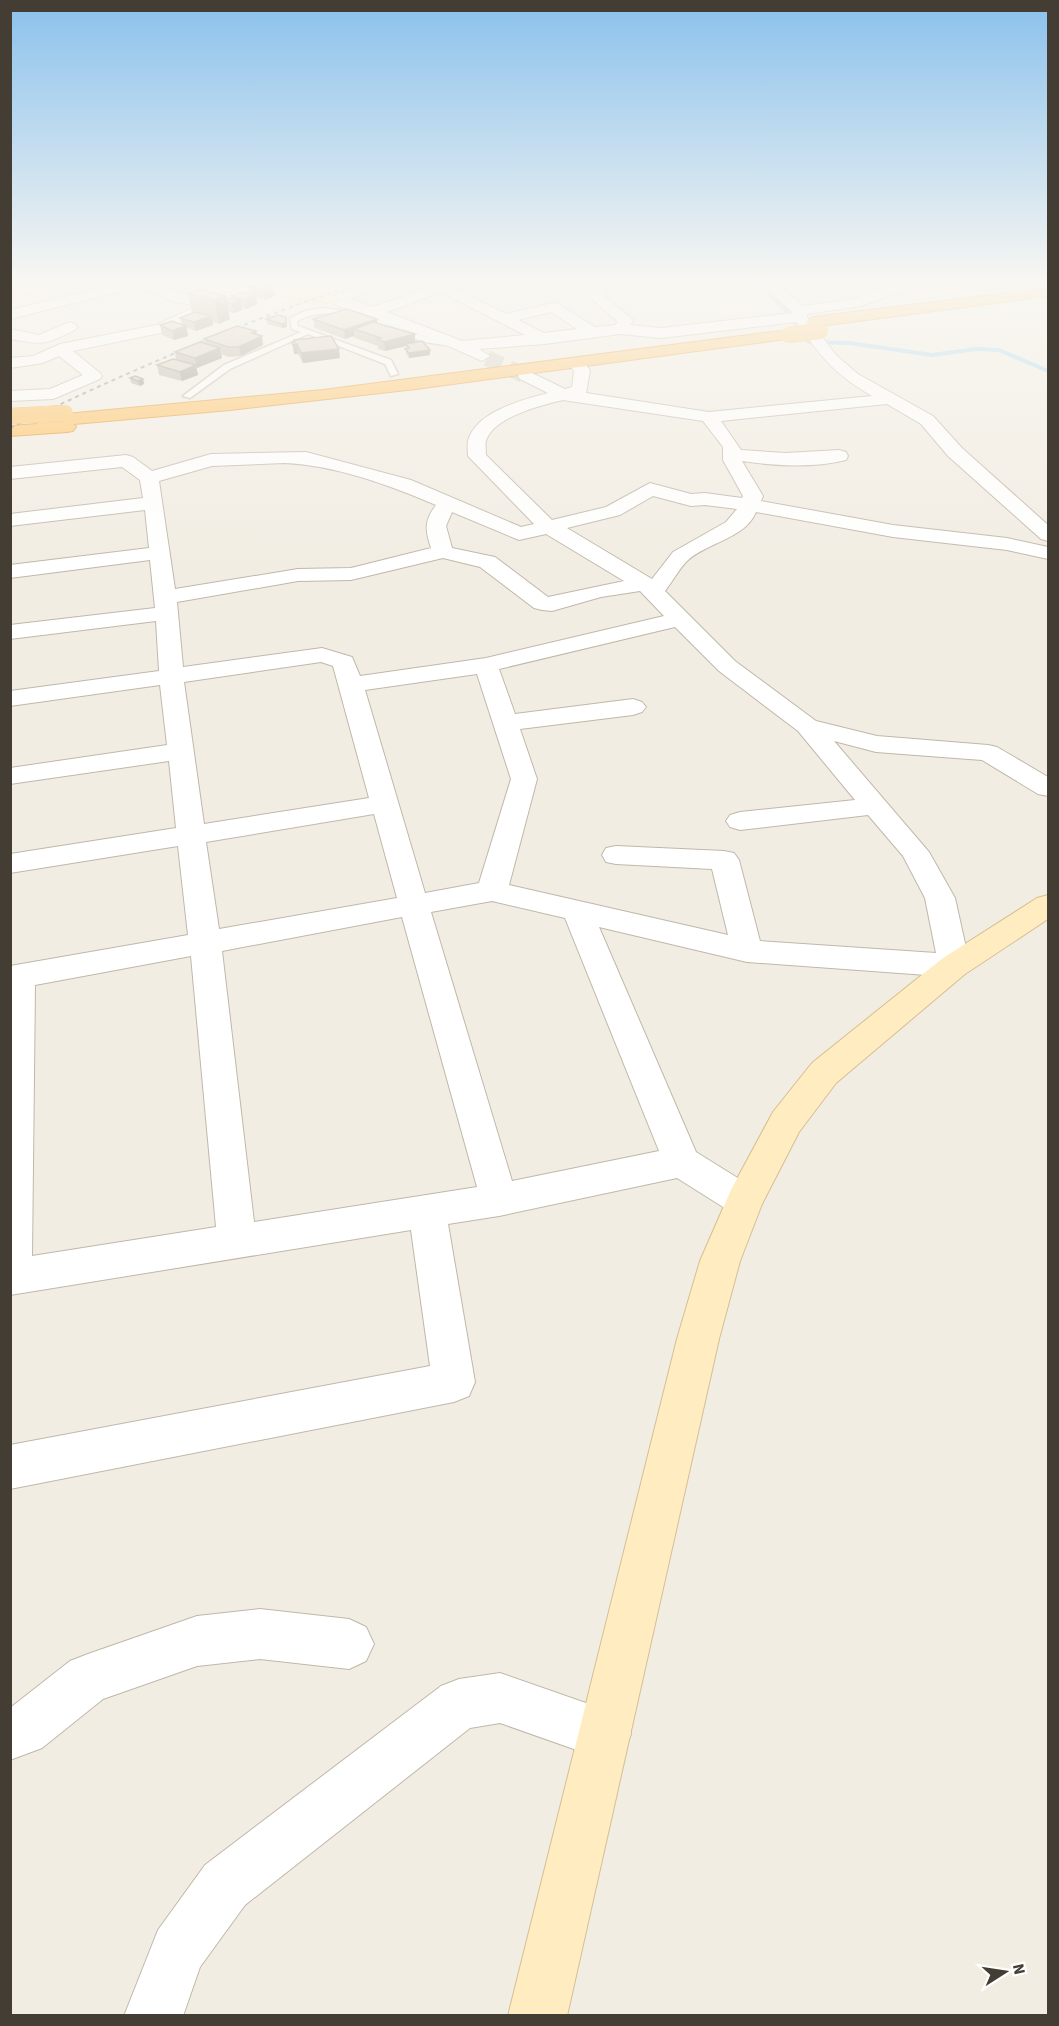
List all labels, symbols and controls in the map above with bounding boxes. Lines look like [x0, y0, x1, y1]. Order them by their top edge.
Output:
north arrow [975, 1942, 1035, 2002]
text: N [1007, 1962, 1031, 1977]

